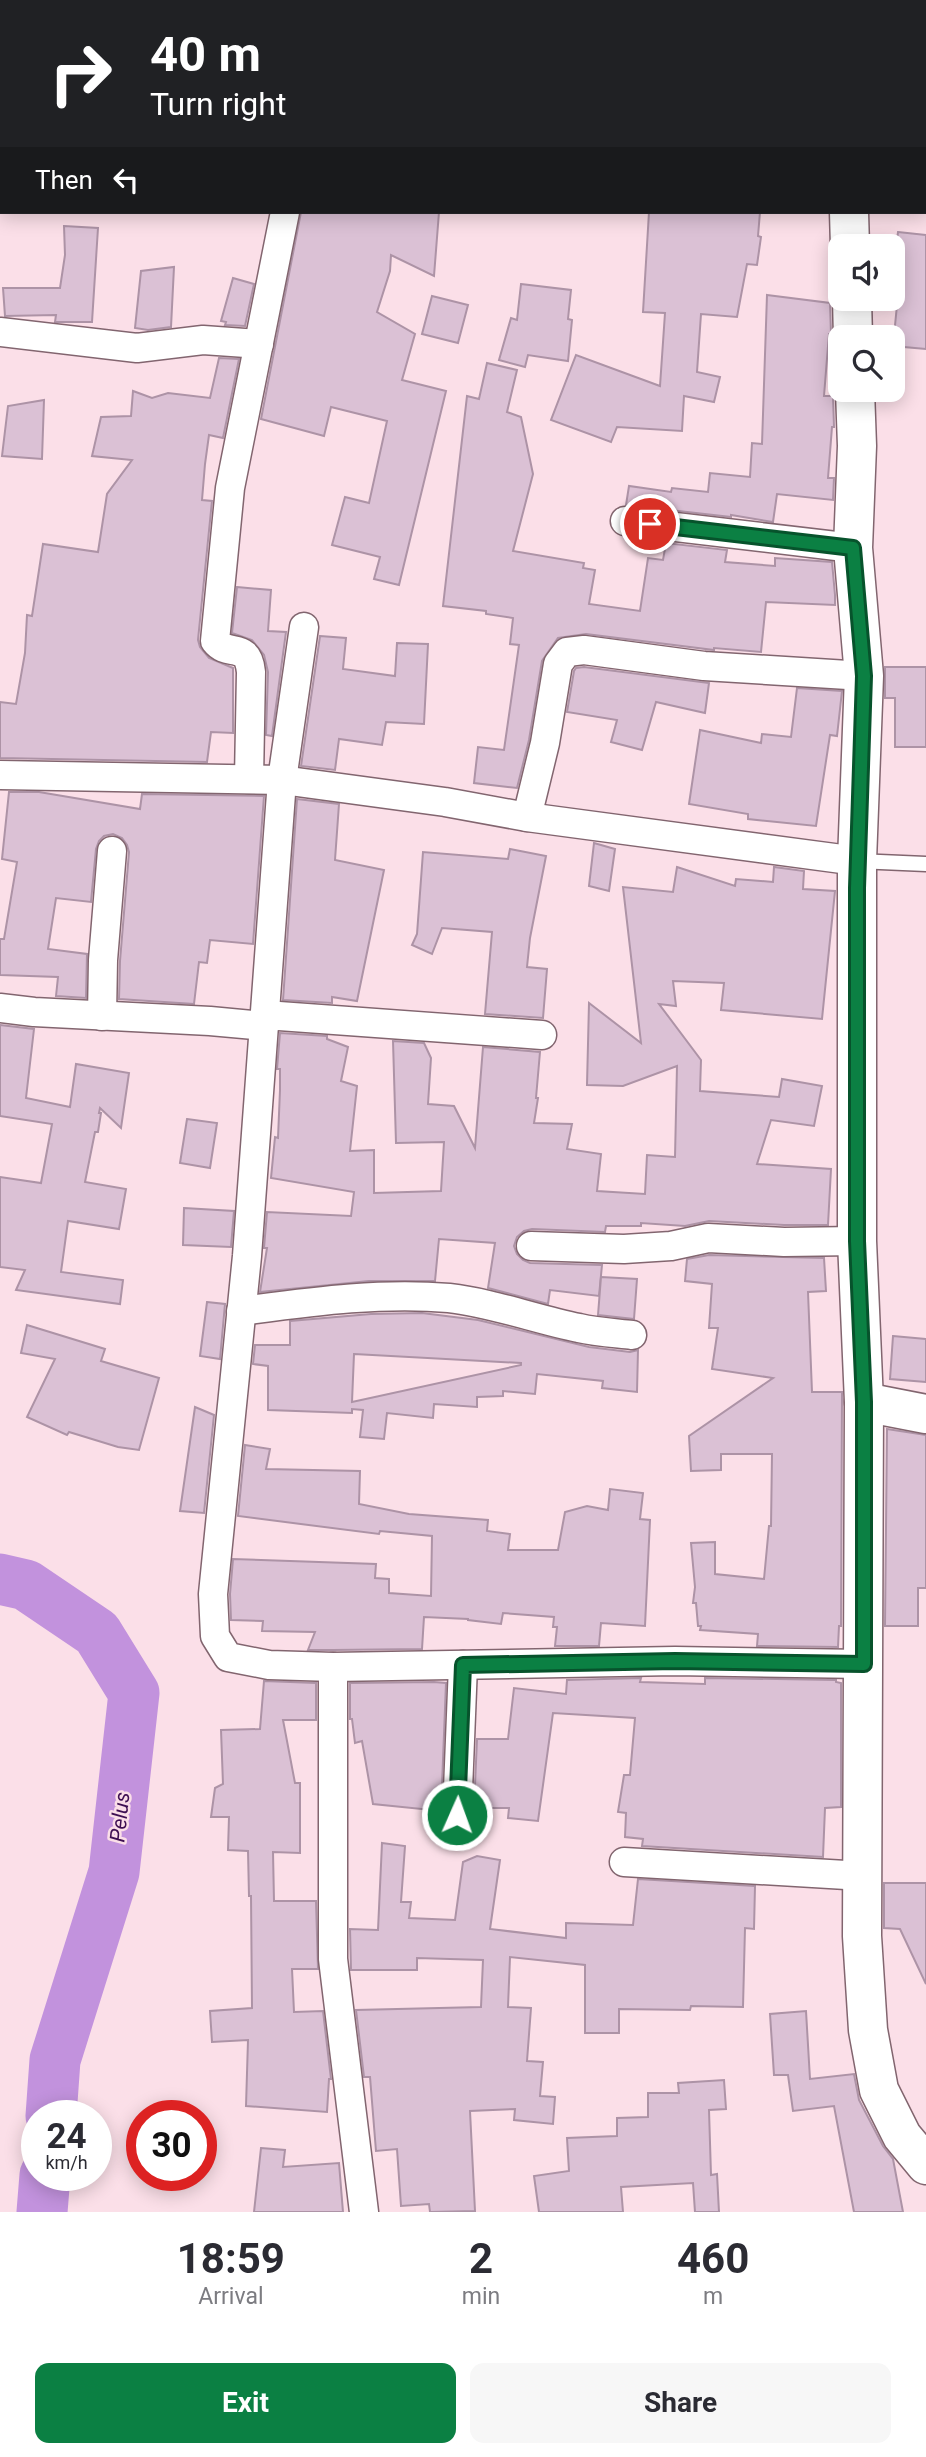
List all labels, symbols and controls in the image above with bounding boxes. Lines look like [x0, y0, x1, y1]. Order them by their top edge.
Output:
text: 40 m [150, 26, 261, 83]
icon: right [35, 28, 126, 119]
text: Turn right [150, 85, 286, 123]
icon: left [107, 161, 145, 199]
text: Then [35, 165, 93, 195]
map controls [828, 234, 905, 402]
button: sound [828, 234, 905, 311]
button: search [828, 325, 905, 402]
pin [620, 494, 680, 554]
icon: arrive [631, 505, 669, 543]
position arrow [420, 1778, 494, 1852]
water label: Pelus [105, 1791, 135, 1843]
speed limit sign: 30 [126, 2100, 217, 2191]
text: 24 [46, 2116, 87, 2157]
text: km/h [45, 2152, 88, 2173]
text: 18:59 [177, 2234, 285, 2283]
text: 2 [469, 2234, 493, 2283]
text: 460 [677, 2234, 749, 2283]
text: Arrival [198, 2283, 264, 2310]
text: min [462, 2283, 500, 2310]
text: m [703, 2283, 723, 2310]
button: Exit [35, 2363, 456, 2443]
button: Share [470, 2363, 891, 2443]

